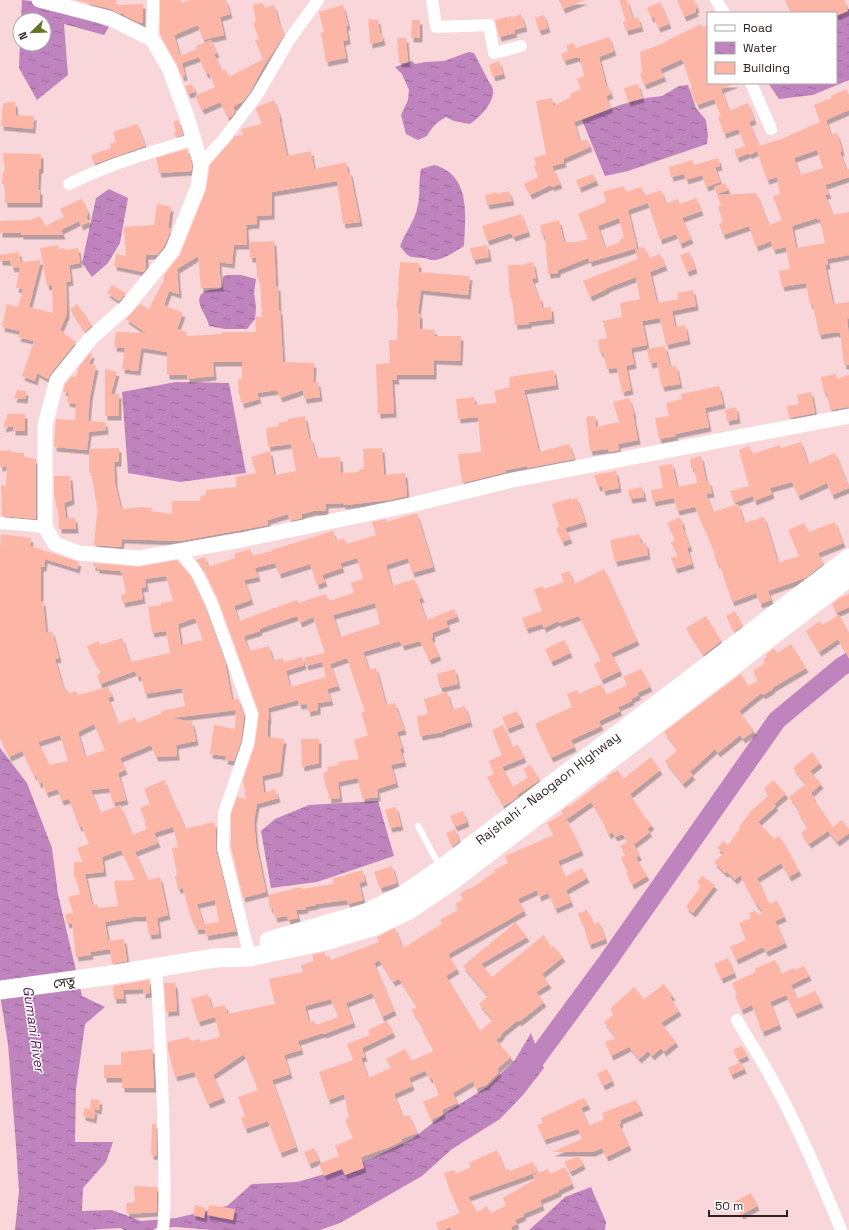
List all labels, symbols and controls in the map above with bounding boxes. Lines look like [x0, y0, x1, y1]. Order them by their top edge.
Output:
north arrow [12, 12, 52, 52]
legend [707, 12, 837, 84]
text: Road [743, 20, 772, 36]
text: N [15, 30, 31, 42]
text: Water [743, 40, 777, 56]
text: Building [743, 60, 790, 76]
street label: Rajshahi - Naogaon Highway [472, 728, 623, 849]
street label: সেতু [52, 972, 77, 993]
water label: Gumani River [19, 985, 49, 1075]
scale bar [709, 1192, 787, 1218]
text: 50 m [715, 1198, 743, 1214]

